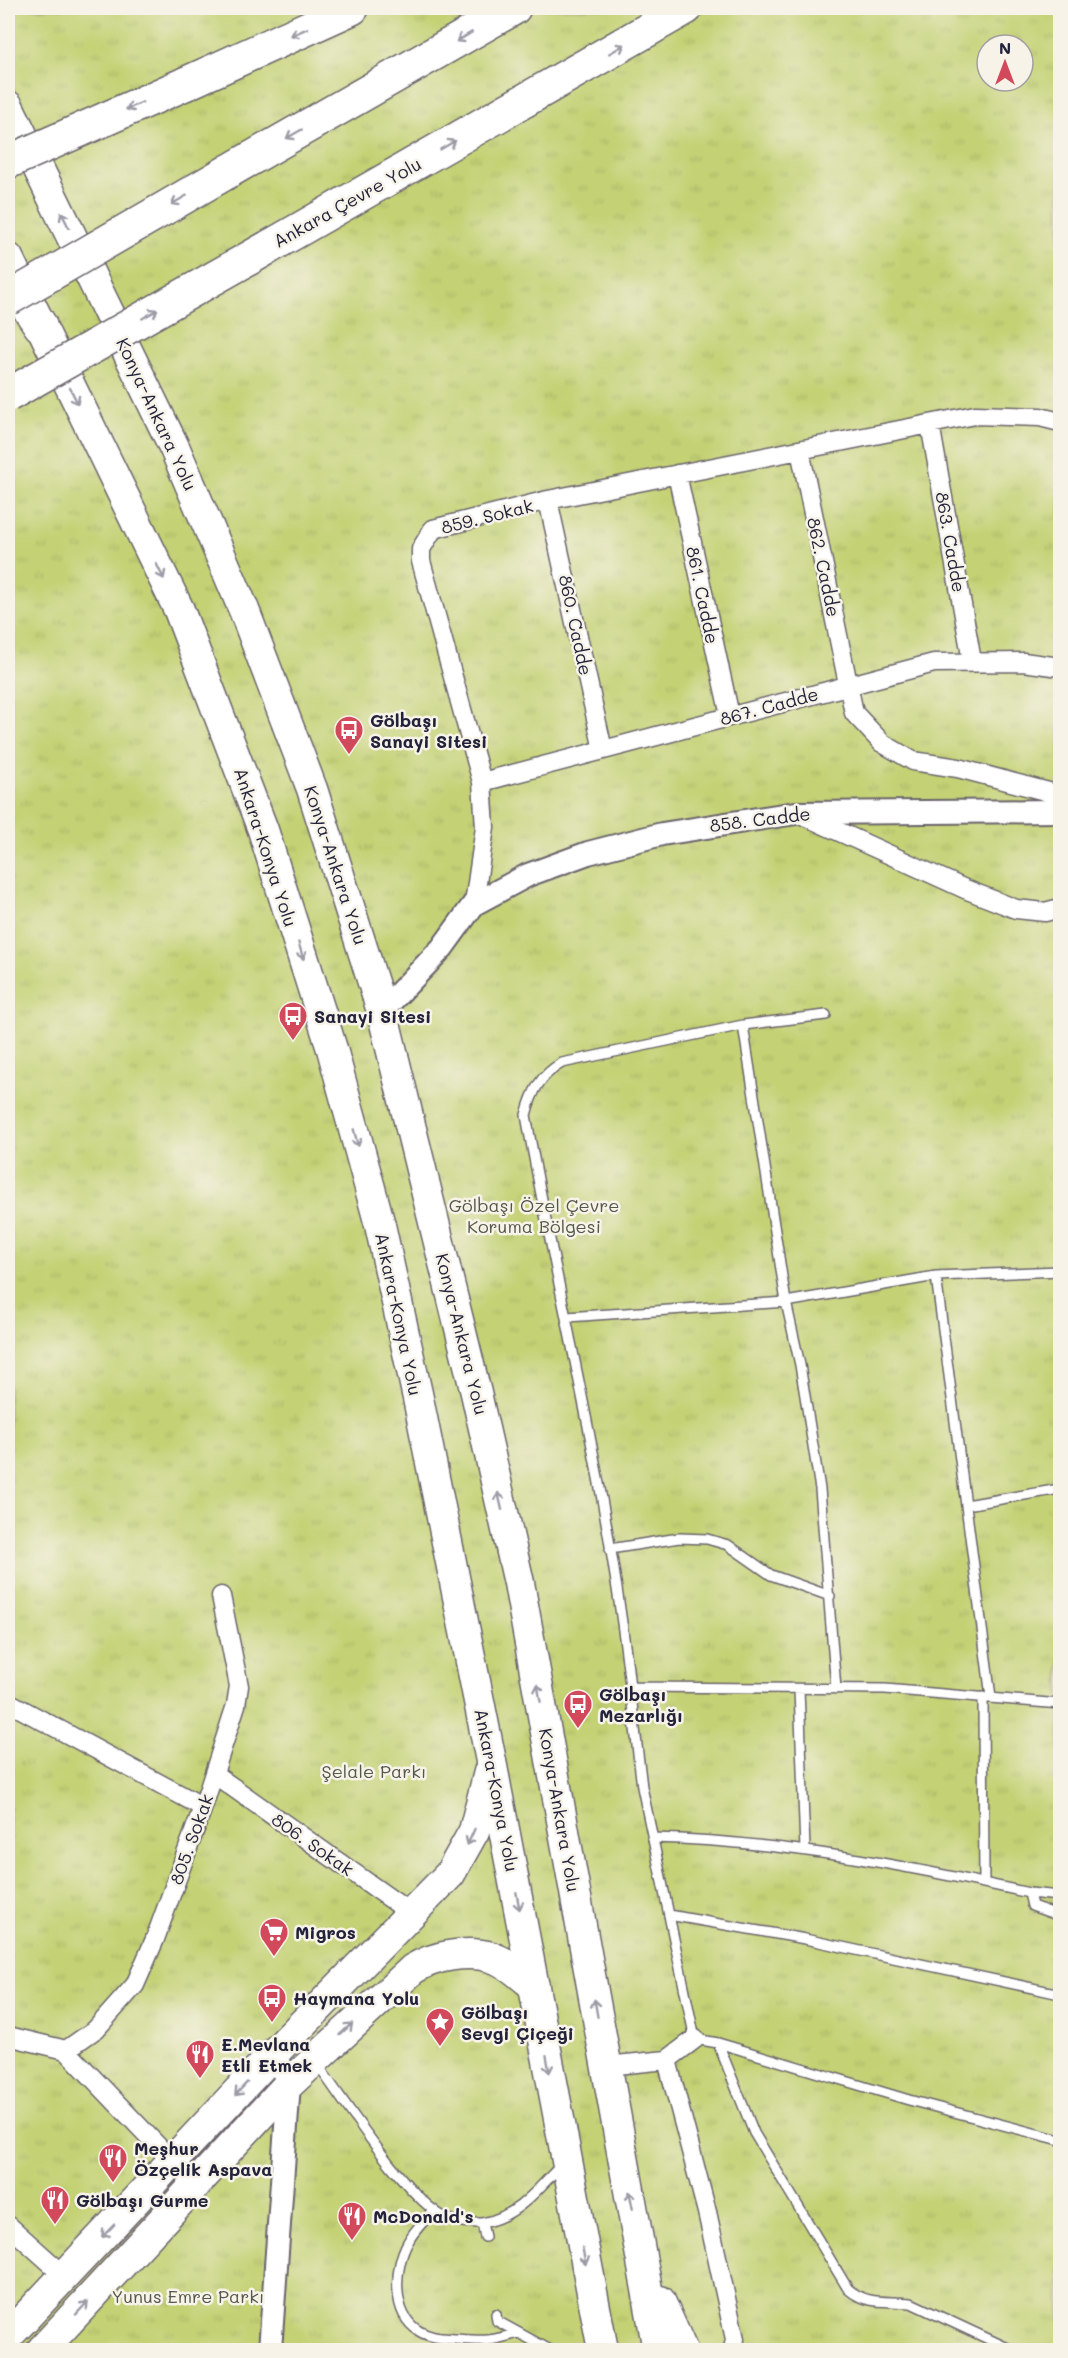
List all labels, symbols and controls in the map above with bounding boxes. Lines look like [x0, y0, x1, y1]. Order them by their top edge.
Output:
one-way arrow [290, 26, 308, 38]
one-way arrow [456, 32, 473, 44]
north arrow [975, 33, 1035, 93]
text: N [999, 37, 1011, 58]
one-way arrow [608, 42, 625, 54]
one-way arrow [125, 101, 143, 112]
one-way arrow [286, 129, 304, 140]
one-way arrow [439, 139, 456, 151]
street label: Ankara Çevre Yolu [269, 151, 425, 253]
one-way arrow [171, 195, 188, 207]
one-way arrow [58, 212, 70, 230]
one-way arrow [141, 308, 158, 320]
street label: Konya-Ankara Yolu [111, 334, 203, 494]
one-way arrow [69, 387, 81, 405]
street label: 863. Cadde [930, 490, 972, 594]
street label: 859. Sokak [438, 493, 536, 539]
street label: 862. Cadde [802, 515, 846, 619]
street label: 861. Cadde [681, 544, 725, 646]
one-way arrow [155, 562, 166, 580]
street label: 860. Cadde [554, 573, 598, 677]
street label: 867. Cadde [717, 681, 821, 731]
place label: Gölbaşı Sanayi Sitesi [370, 708, 487, 753]
bus stop icon: Gölbaşı Sanayi Sitesi [333, 714, 365, 756]
street label: Ankara-Konya Yolu [229, 764, 303, 930]
street label: Konya-Ankara Yolu [299, 782, 373, 948]
street label: 858. Cadde [708, 801, 812, 837]
one-way arrow [296, 941, 307, 960]
bus stop icon: Sanayi Sitesi [277, 1000, 309, 1042]
place label: Sanayi Sitesi [314, 1004, 431, 1028]
one-way arrow [351, 1128, 362, 1147]
park label: Gölbaşı Özel Çevre Koruma Bölgesi [449, 1193, 619, 1238]
street label: Ankara-Konya Yolu [370, 1230, 428, 1398]
street label: Konya-Ankara Yolu [430, 1251, 494, 1417]
one-way arrow [494, 1492, 506, 1511]
place label: Gölbaşı Mezarlığı [599, 1682, 683, 1727]
one-way arrow [533, 1683, 544, 1703]
bus stop icon: Gölbaşı Mezarlığı [562, 1688, 594, 1730]
street label: Ankara-Konya Yolu [469, 1706, 525, 1874]
street label: Konya-Ankara Yolu [534, 1726, 586, 1894]
park label: Şelale Parkı [322, 1759, 426, 1783]
street label: 805. Sokak [164, 1790, 218, 1888]
street label: 806. Sokak [267, 1807, 359, 1881]
one-way arrow [465, 1828, 476, 1846]
one-way arrow [513, 1890, 524, 1910]
supermarket icon: Migros [258, 1916, 290, 1958]
place label: Migros [295, 1920, 356, 1944]
bus stop icon: Haymana Yolu [256, 1982, 288, 2024]
place label: Haymana Yolu [293, 1986, 419, 2010]
one-way arrow [590, 1999, 601, 2019]
place label: Gölbaşı Sevgi Çiçeği [461, 2000, 574, 2045]
place icon: Gölbaşı Sevgi Çiçeği [424, 2006, 456, 2048]
one-way arrow [339, 2022, 354, 2036]
place label: E.Mevlana Etli Etmek [221, 2032, 312, 2077]
restaurant icon: E.Mevlana Etli Etmek [184, 2038, 216, 2080]
one-way arrow [543, 2054, 554, 2073]
one-way arrow [235, 2081, 249, 2096]
place label: Meşhur Özçelik Aspava [134, 2136, 272, 2181]
restaurant icon: Meşhur Özçelik Aspava [97, 2142, 129, 2184]
restaurant icon: Gölbaşı Gurme [39, 2184, 71, 2226]
place label: Gölbaşı Gurme [76, 2188, 209, 2212]
one-way arrow [625, 2191, 636, 2210]
restaurant icon: McDonald's [336, 2200, 368, 2242]
place label: McDonald's [373, 2204, 474, 2228]
one-way arrow [101, 2224, 115, 2239]
one-way arrow [579, 2245, 590, 2265]
park label: Yunus Emre Parkı [111, 2284, 265, 2308]
one-way arrow [75, 2300, 89, 2315]

